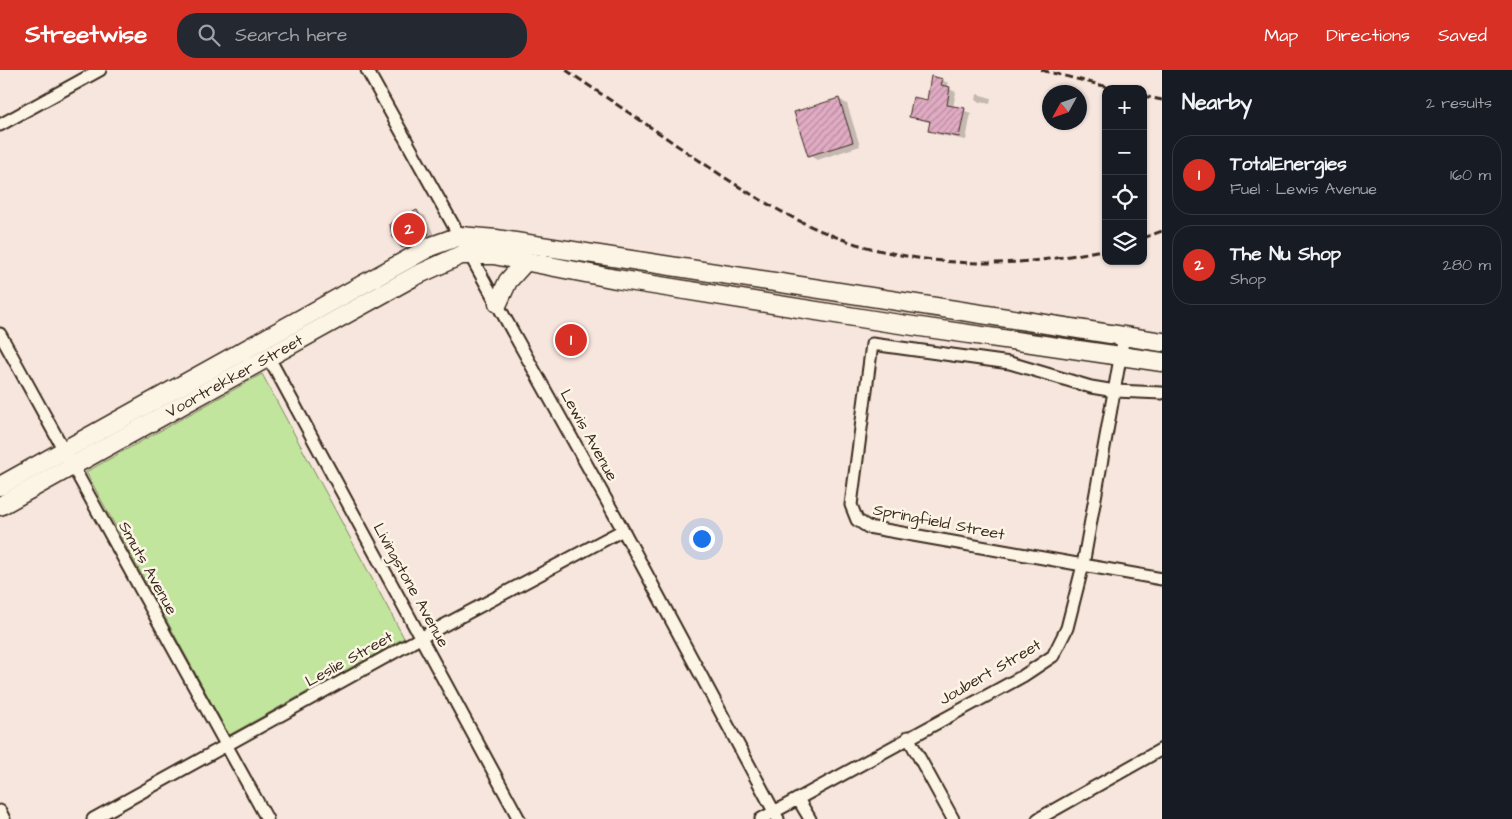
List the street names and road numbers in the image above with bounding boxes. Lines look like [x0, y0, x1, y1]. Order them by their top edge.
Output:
street label: Voortrekker Street [162, 329, 307, 423]
street label: Lewis Avenue [555, 385, 623, 485]
street label: Springfield Street [871, 498, 1007, 547]
street label: Smuts Avenue [113, 517, 183, 619]
street label: Livingstone Avenue [367, 519, 454, 652]
street label: Leslie Street [301, 626, 397, 692]
street label: Joubert Street [935, 634, 1045, 710]

